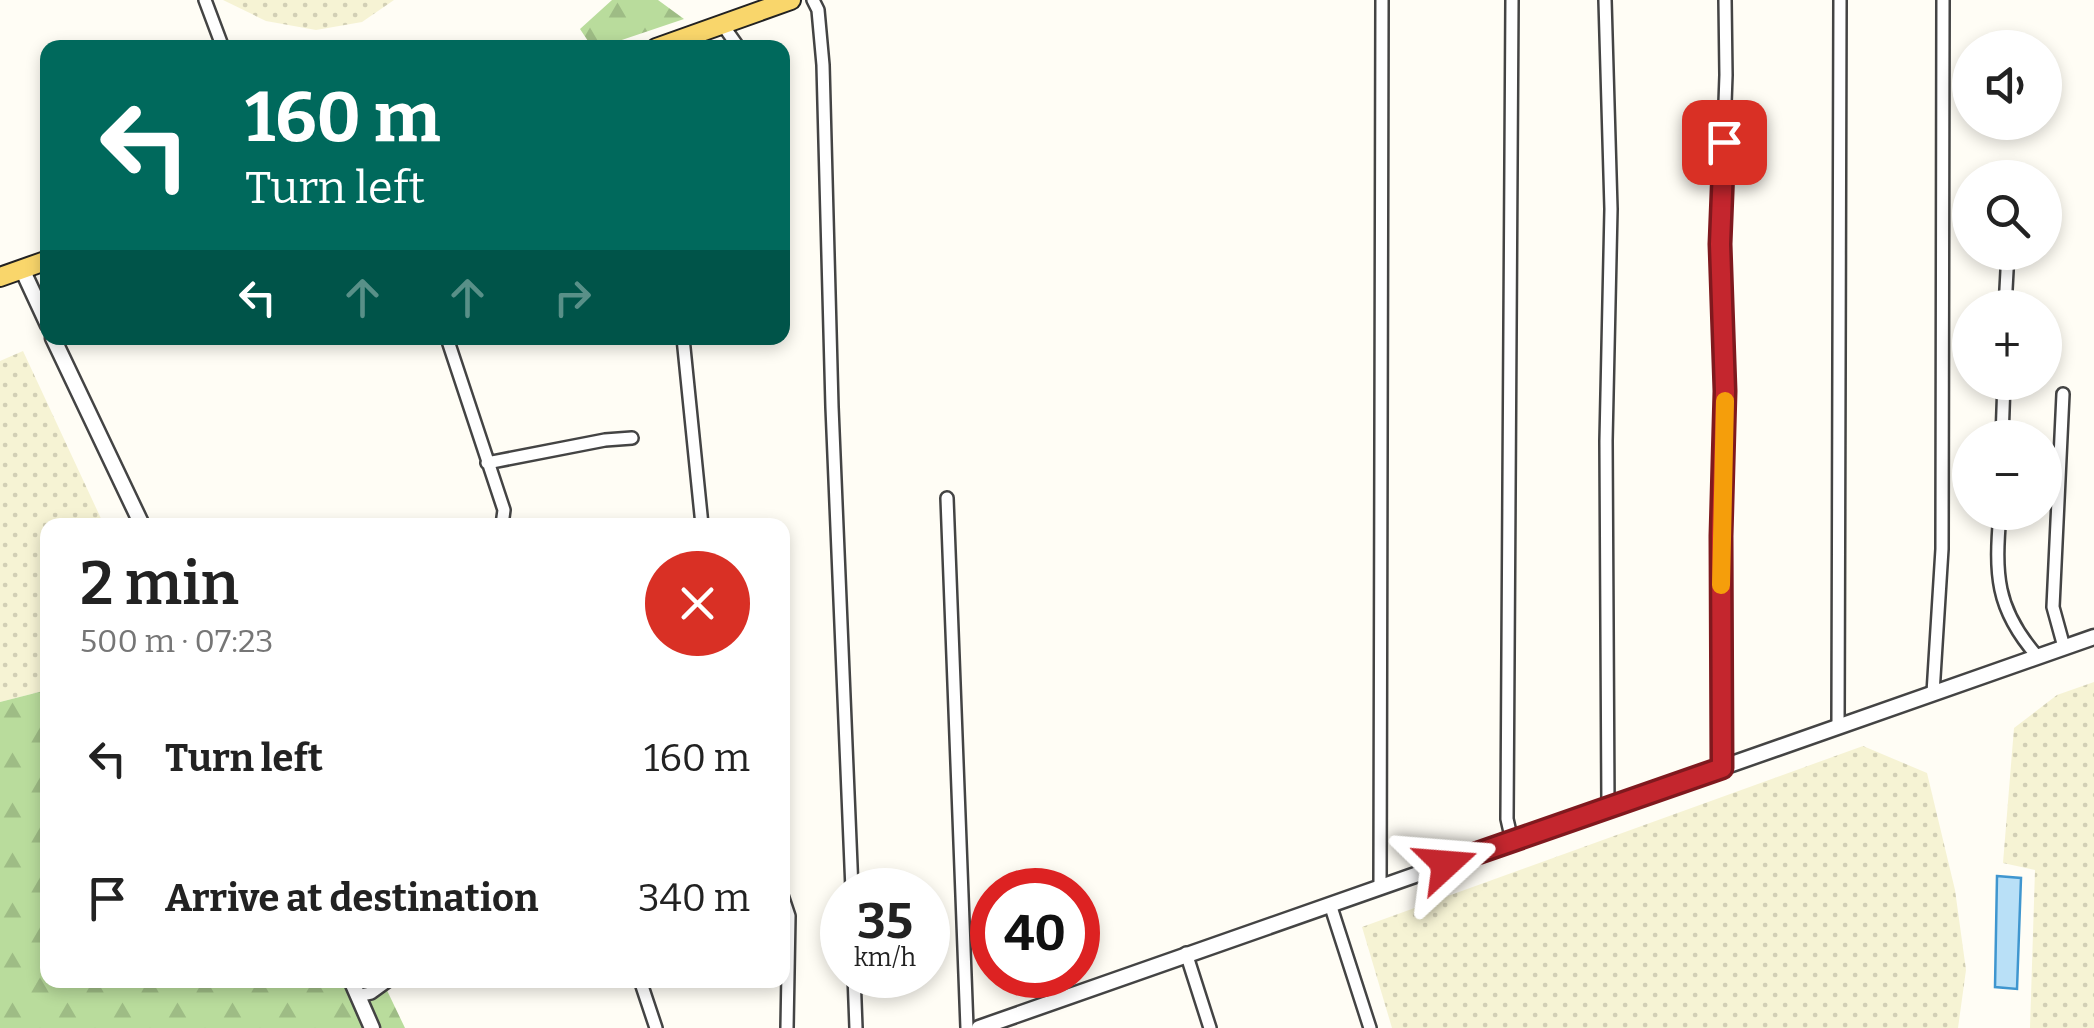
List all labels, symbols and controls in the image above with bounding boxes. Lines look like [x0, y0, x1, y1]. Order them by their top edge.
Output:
map controls [1952, 30, 2062, 530]
button: sound [1952, 30, 2062, 140]
text: 160 m [245, 76, 440, 160]
icon: left [80, 80, 210, 210]
pin [1682, 100, 1767, 185]
icon: arrive [1697, 115, 1752, 170]
button: search [1952, 160, 2062, 270]
text: Turn left [245, 161, 425, 215]
icon: left [230, 270, 285, 325]
icon: ahead [335, 270, 390, 325]
icon: ahead [440, 270, 495, 325]
icon: right [545, 270, 600, 325]
button: + [1952, 290, 2062, 400]
button: − [1952, 420, 2062, 530]
text: 2 min [80, 548, 239, 620]
button: close [645, 551, 750, 656]
text: 500 m · 07:23 [80, 622, 274, 660]
icon: left [80, 731, 135, 786]
text: Turn left [165, 735, 323, 781]
text: 160 m [644, 735, 750, 781]
position arrow [1394, 812, 1498, 916]
speed limit sign: 40 [970, 868, 1100, 998]
icon: arrive [80, 871, 135, 926]
text: Arrive at destination [165, 875, 538, 921]
text: 340 m [638, 875, 750, 921]
text: 35 [857, 891, 913, 951]
text: km/h [854, 943, 916, 973]

